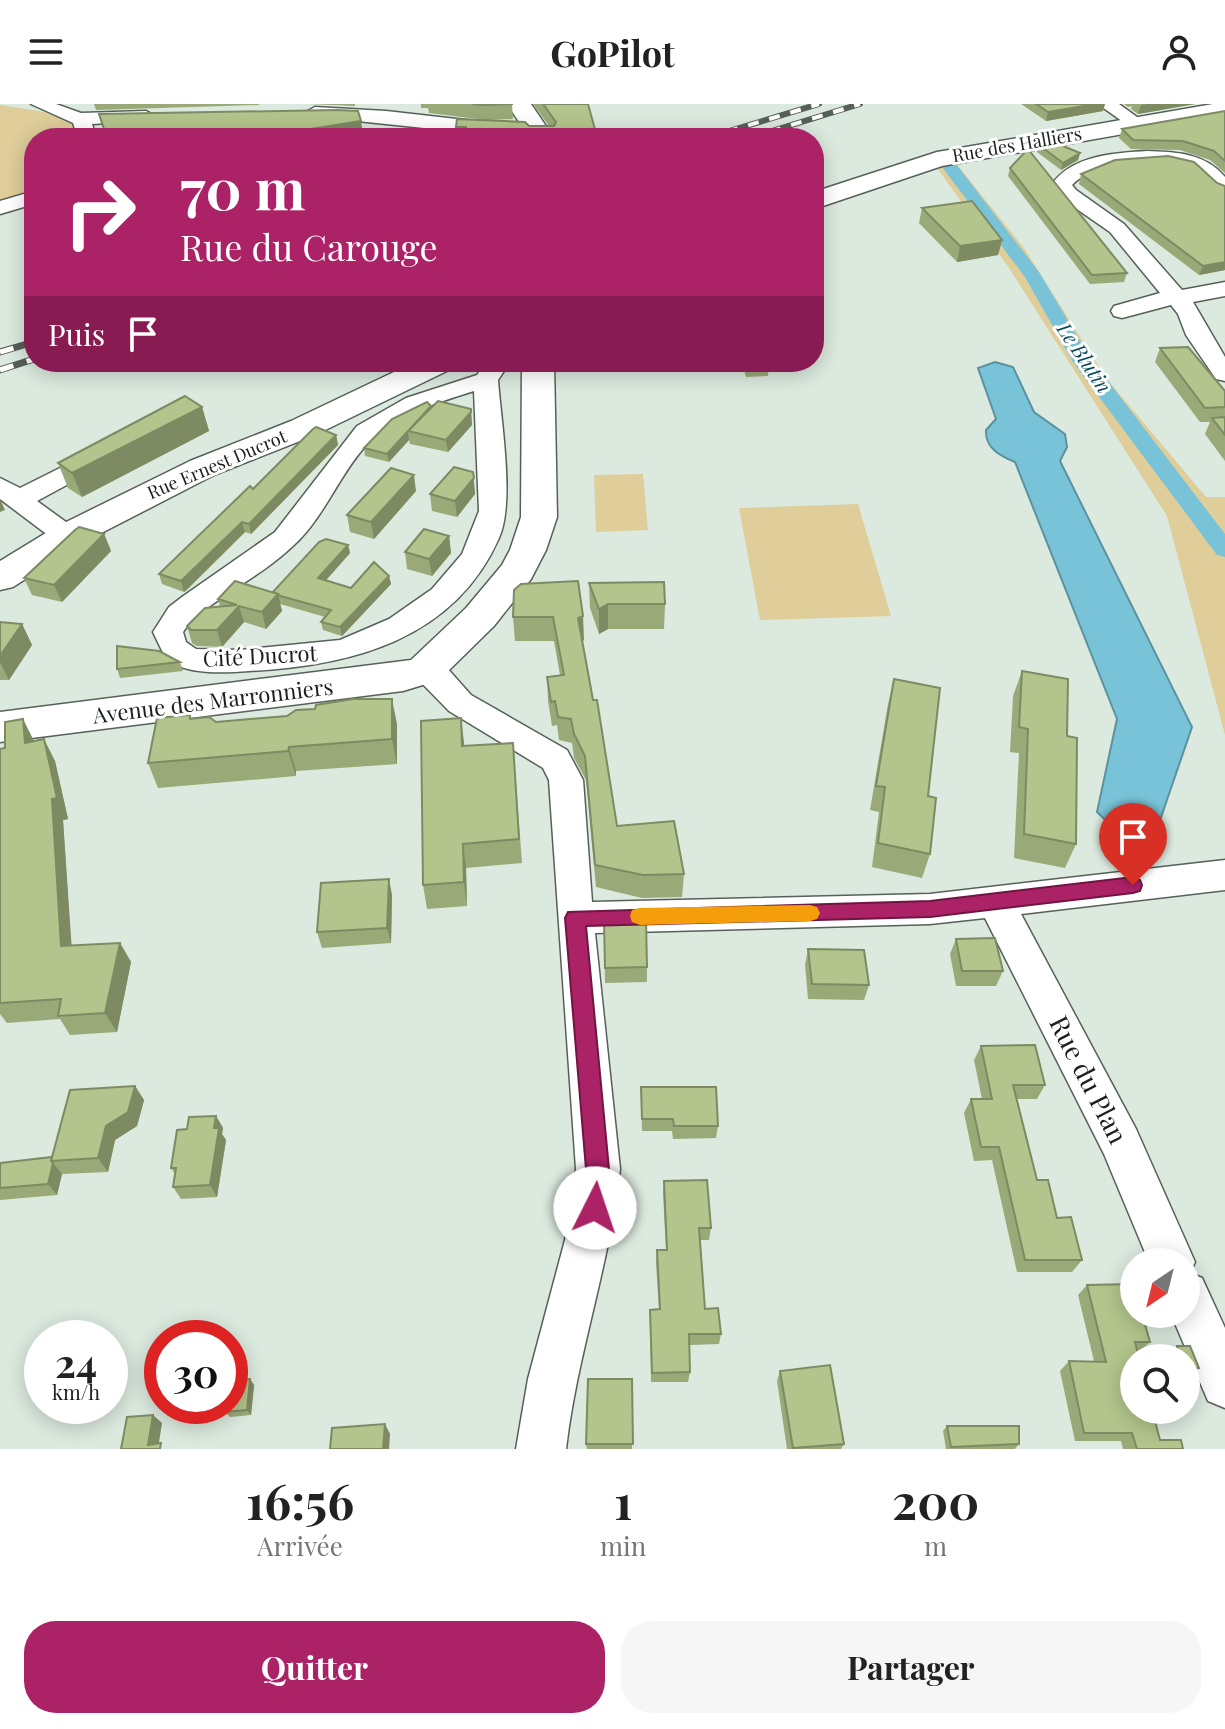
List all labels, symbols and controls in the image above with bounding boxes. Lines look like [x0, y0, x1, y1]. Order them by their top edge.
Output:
text: GoPilot [550, 28, 675, 76]
icon: menu [24, 30, 68, 74]
icon: person [1157, 30, 1201, 74]
street label: Rue des Halliers [950, 121, 1083, 167]
text: 70 m [180, 150, 305, 225]
icon: right [48, 160, 152, 264]
text: Rue du Carouge [180, 222, 438, 270]
icon: arrive [121, 312, 165, 356]
text: Puis [48, 314, 105, 354]
water label: Le Blutin [1051, 316, 1119, 398]
street label: Rue Ernest Ducrot [143, 424, 291, 504]
street label: Cité Ducrot [202, 637, 319, 673]
street label: Avenue des Marronniers [90, 670, 335, 730]
pin [1099, 803, 1167, 885]
icon: arrive [1111, 815, 1155, 859]
street label: Rue du Plan [1042, 1009, 1137, 1150]
position arrow [553, 1166, 637, 1250]
north arrow [1120, 1248, 1200, 1328]
map controls [1120, 1248, 1200, 1424]
speed limit sign: 30 [144, 1320, 248, 1424]
text: 24 [55, 1335, 97, 1388]
button: search [1120, 1344, 1200, 1424]
text: km/h [52, 1378, 100, 1405]
text: 16:56 [246, 1468, 354, 1532]
text: 1 [614, 1468, 632, 1532]
text: 200 [892, 1468, 979, 1532]
text: Arrivée [257, 1528, 343, 1563]
text: min [600, 1528, 646, 1563]
text: m [924, 1528, 947, 1563]
button: Quitter [24, 1621, 605, 1713]
button: Partager [621, 1621, 1201, 1713]

